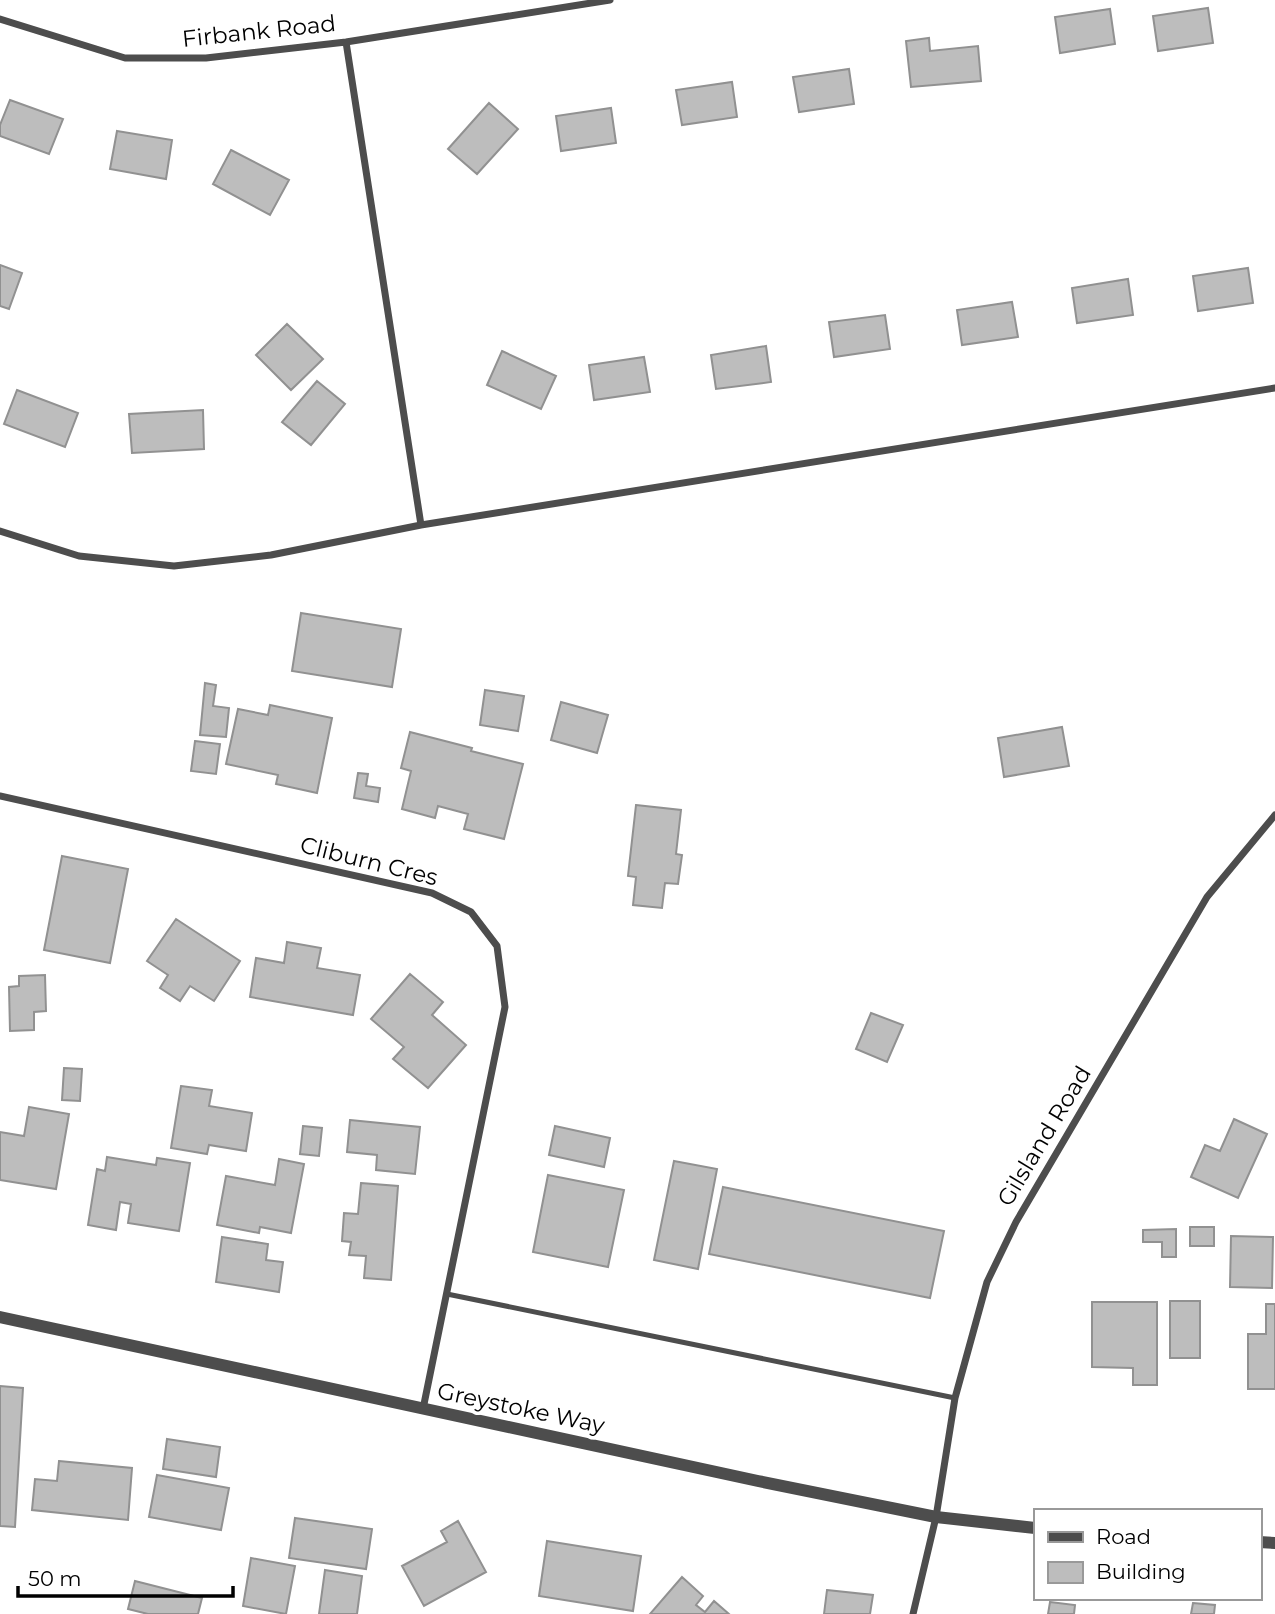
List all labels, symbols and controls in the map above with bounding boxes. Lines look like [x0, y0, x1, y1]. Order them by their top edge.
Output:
street label: Firbank Road [181, 9, 337, 53]
street label: Cliburn Cres [297, 830, 441, 892]
street label: Gilsland Road [991, 1061, 1097, 1211]
street label: Greystoke Way [435, 1377, 608, 1440]
legend [1034, 1509, 1261, 1600]
text: Road [1096, 1524, 1151, 1549]
scale bar [18, 1554, 233, 1598]
text: Building [1096, 1559, 1186, 1584]
text: 50 m [28, 1566, 82, 1591]

